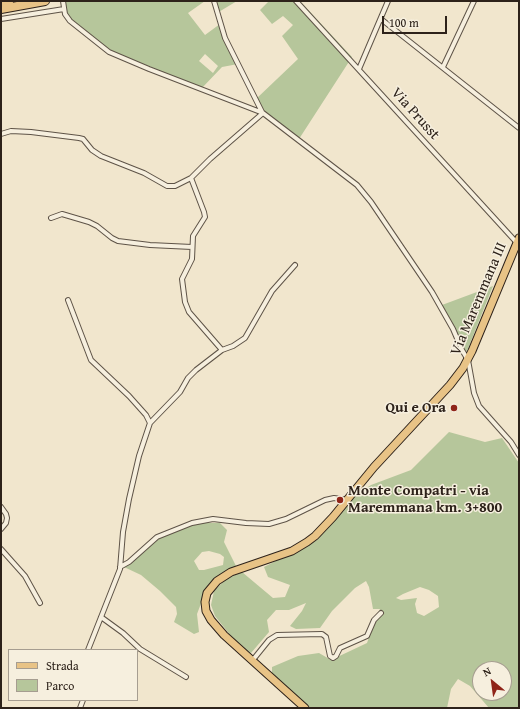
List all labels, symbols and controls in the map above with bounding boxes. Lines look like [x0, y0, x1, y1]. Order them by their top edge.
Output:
scale bar [384, 8, 449, 34]
text: 100 m [389, 14, 419, 31]
street label: Via Prusst [387, 84, 443, 144]
street label: Via Maremmana III [447, 240, 511, 358]
place label: Qui e Ora [385, 399, 446, 417]
marker: Qui e Ora [449, 403, 459, 413]
place label: Monte Compatri - via Maremmana km. 3+800 [348, 482, 502, 517]
marker: Monte Compatri - via Maremmana km. 3+800 [335, 495, 345, 505]
legend [8, 649, 138, 701]
text: Strada [46, 657, 79, 674]
north arrow [472, 661, 512, 701]
text: N [480, 663, 494, 680]
text: Parco [46, 677, 74, 694]

